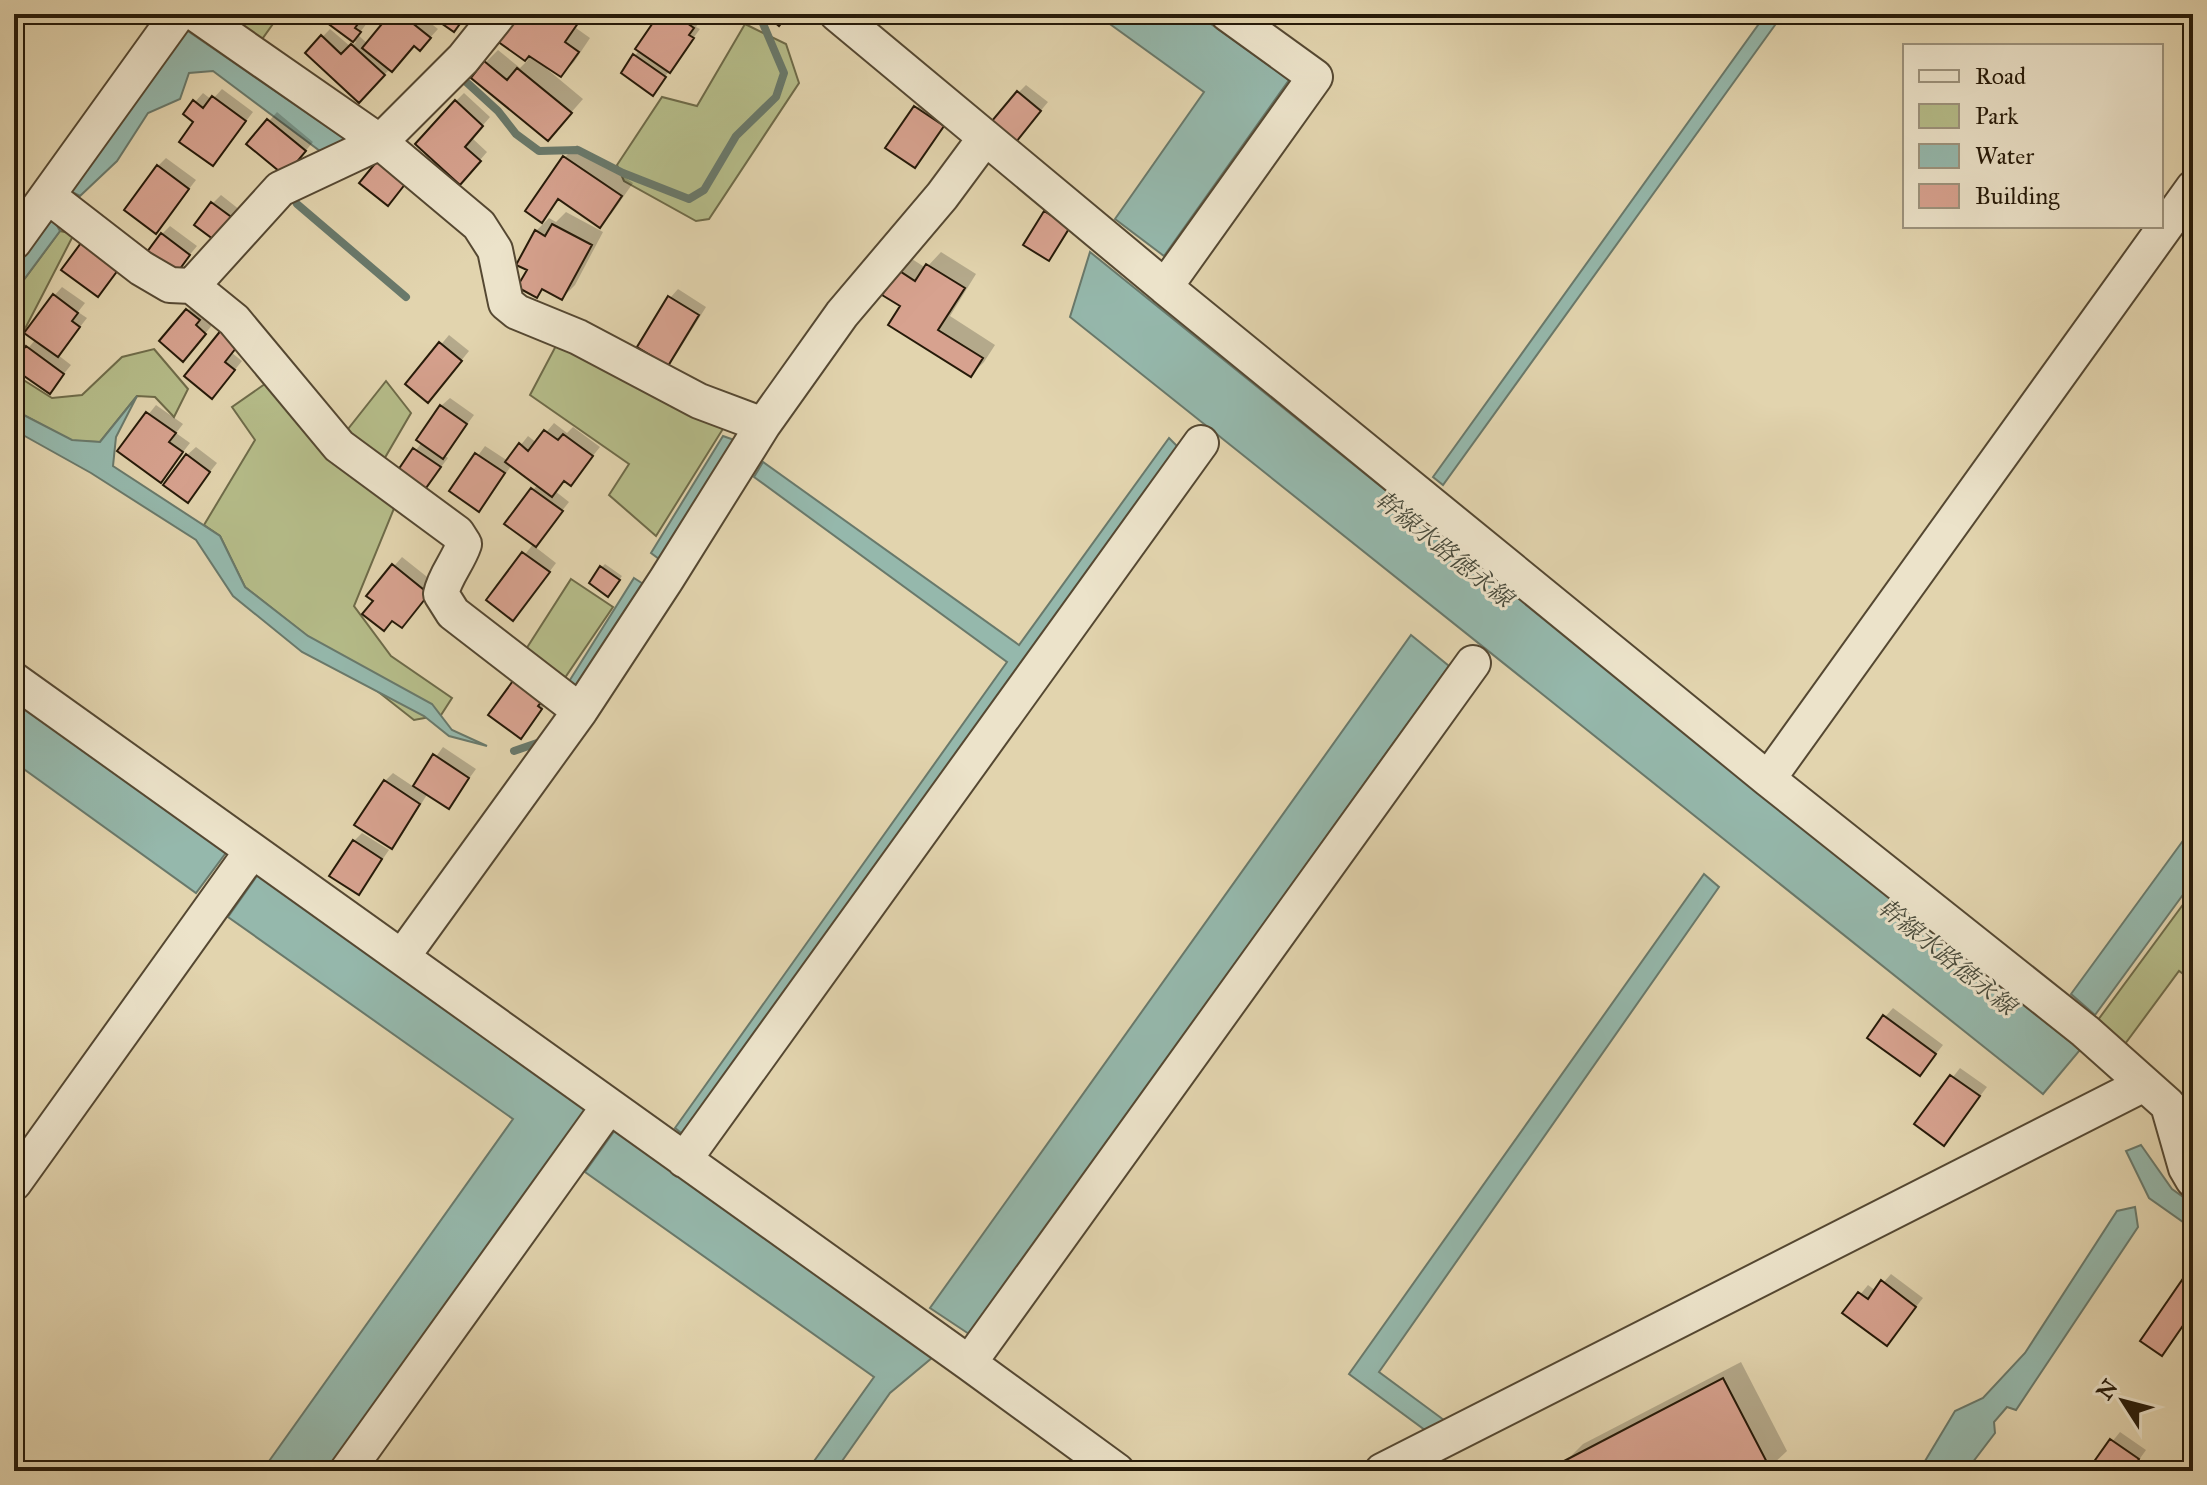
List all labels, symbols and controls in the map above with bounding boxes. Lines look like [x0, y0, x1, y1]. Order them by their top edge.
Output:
legend [1903, 44, 2163, 228]
text: Road [1975, 61, 2026, 91]
text: Park [1975, 101, 2019, 131]
text: Water [1975, 141, 2034, 171]
text: Building [1975, 181, 2060, 211]
water label: 幹線水路徳永線 [1369, 484, 1521, 615]
water label: 幹線水路徳永線 [1872, 892, 2024, 1023]
north arrow [2083, 1361, 2163, 1441]
text: N [2091, 1374, 2124, 1405]

